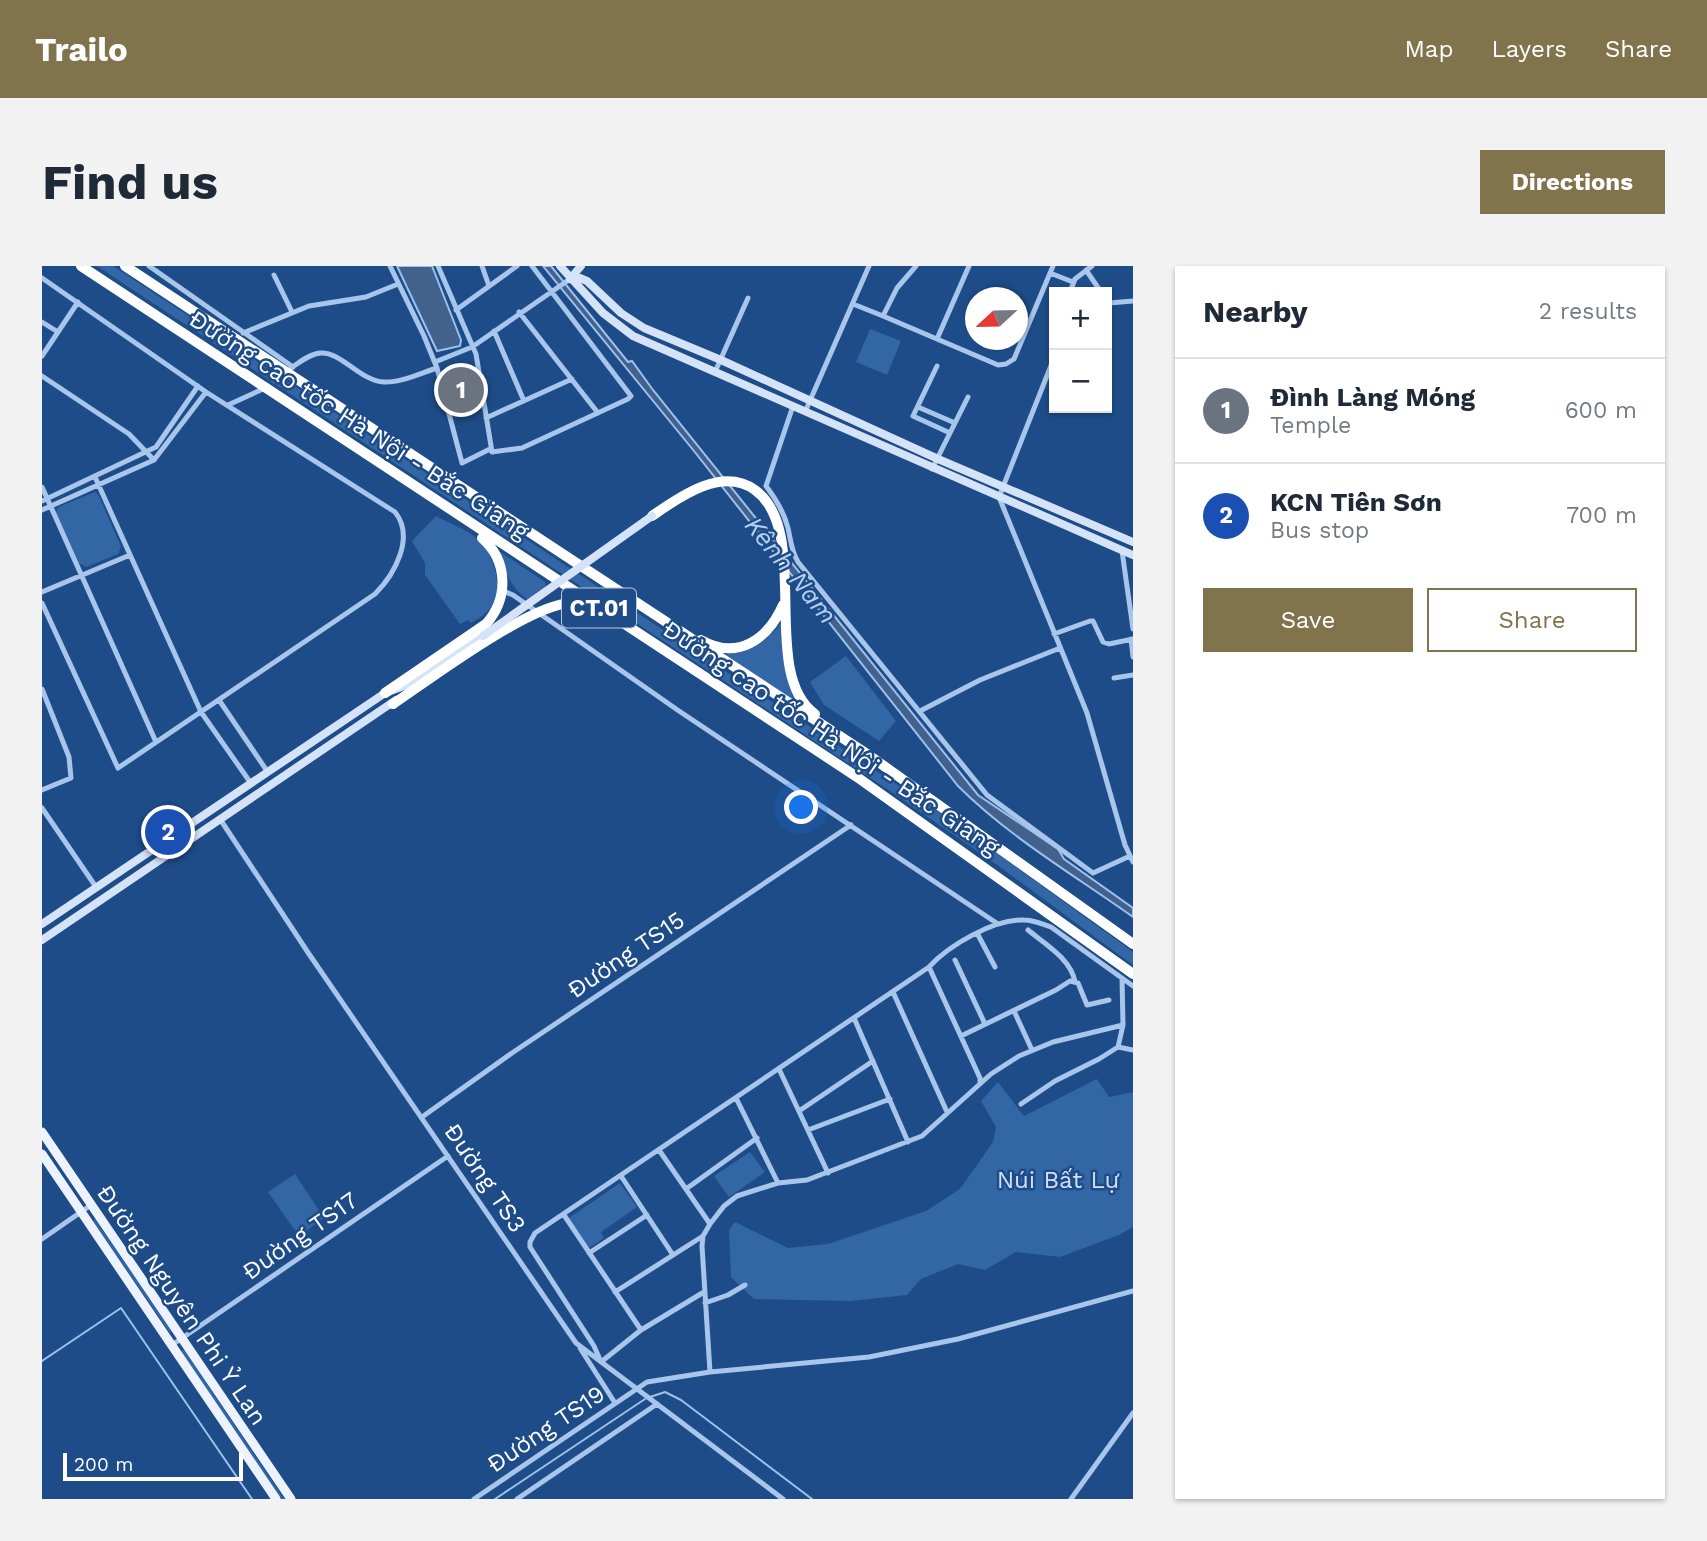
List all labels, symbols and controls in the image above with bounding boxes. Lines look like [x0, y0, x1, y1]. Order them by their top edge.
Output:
text: Trailo [35, 30, 128, 69]
text: Map [1405, 35, 1453, 63]
text: Layers [1491, 35, 1567, 63]
text: Share [1605, 35, 1672, 63]
button: Directions [1480, 150, 1665, 214]
text: Find us [42, 153, 218, 211]
north arrow [965, 287, 1028, 350]
map controls [1049, 287, 1112, 413]
button: + [1049, 287, 1112, 350]
text: Nearby [1203, 294, 1308, 329]
text: 2 results [1539, 298, 1637, 325]
street label: Đường cao tốc Hà Nội - Bắc Giang [184, 305, 534, 546]
button: − [1049, 350, 1112, 413]
pin: 1 [438, 364, 484, 416]
text: Đình Làng Móng [1270, 382, 1475, 412]
text: 1 [1221, 397, 1231, 424]
text: 600 m [1565, 397, 1637, 424]
text: Temple [1270, 412, 1351, 439]
text: KCN Tiên Sơn [1270, 487, 1442, 517]
text: 2 [1219, 502, 1233, 529]
text: 700 m [1566, 502, 1637, 529]
water label: Kênh Nam [739, 510, 843, 630]
text: Bus stop [1270, 517, 1369, 544]
road number: CT.01 [562, 588, 636, 628]
button: Save [1203, 588, 1413, 652]
button: Share [1427, 588, 1637, 652]
street label: Đường cao tốc Hà Nội - Bắc Giang [658, 615, 1005, 861]
your location [784, 790, 818, 824]
pin: 2 [145, 806, 191, 858]
street label: Đường TS15 [562, 906, 690, 1004]
street label: Đường TS3 [438, 1118, 532, 1238]
park label: Núi Bất Lự [997, 1166, 1120, 1194]
street label: Đường Nguyên Phi Ỷ Lan [91, 1180, 273, 1430]
street label: Đường TS17 [237, 1186, 363, 1286]
street label: Đường TS19 [482, 1380, 610, 1478]
scale bar [63, 1450, 243, 1482]
text: 200 m [74, 1453, 133, 1476]

